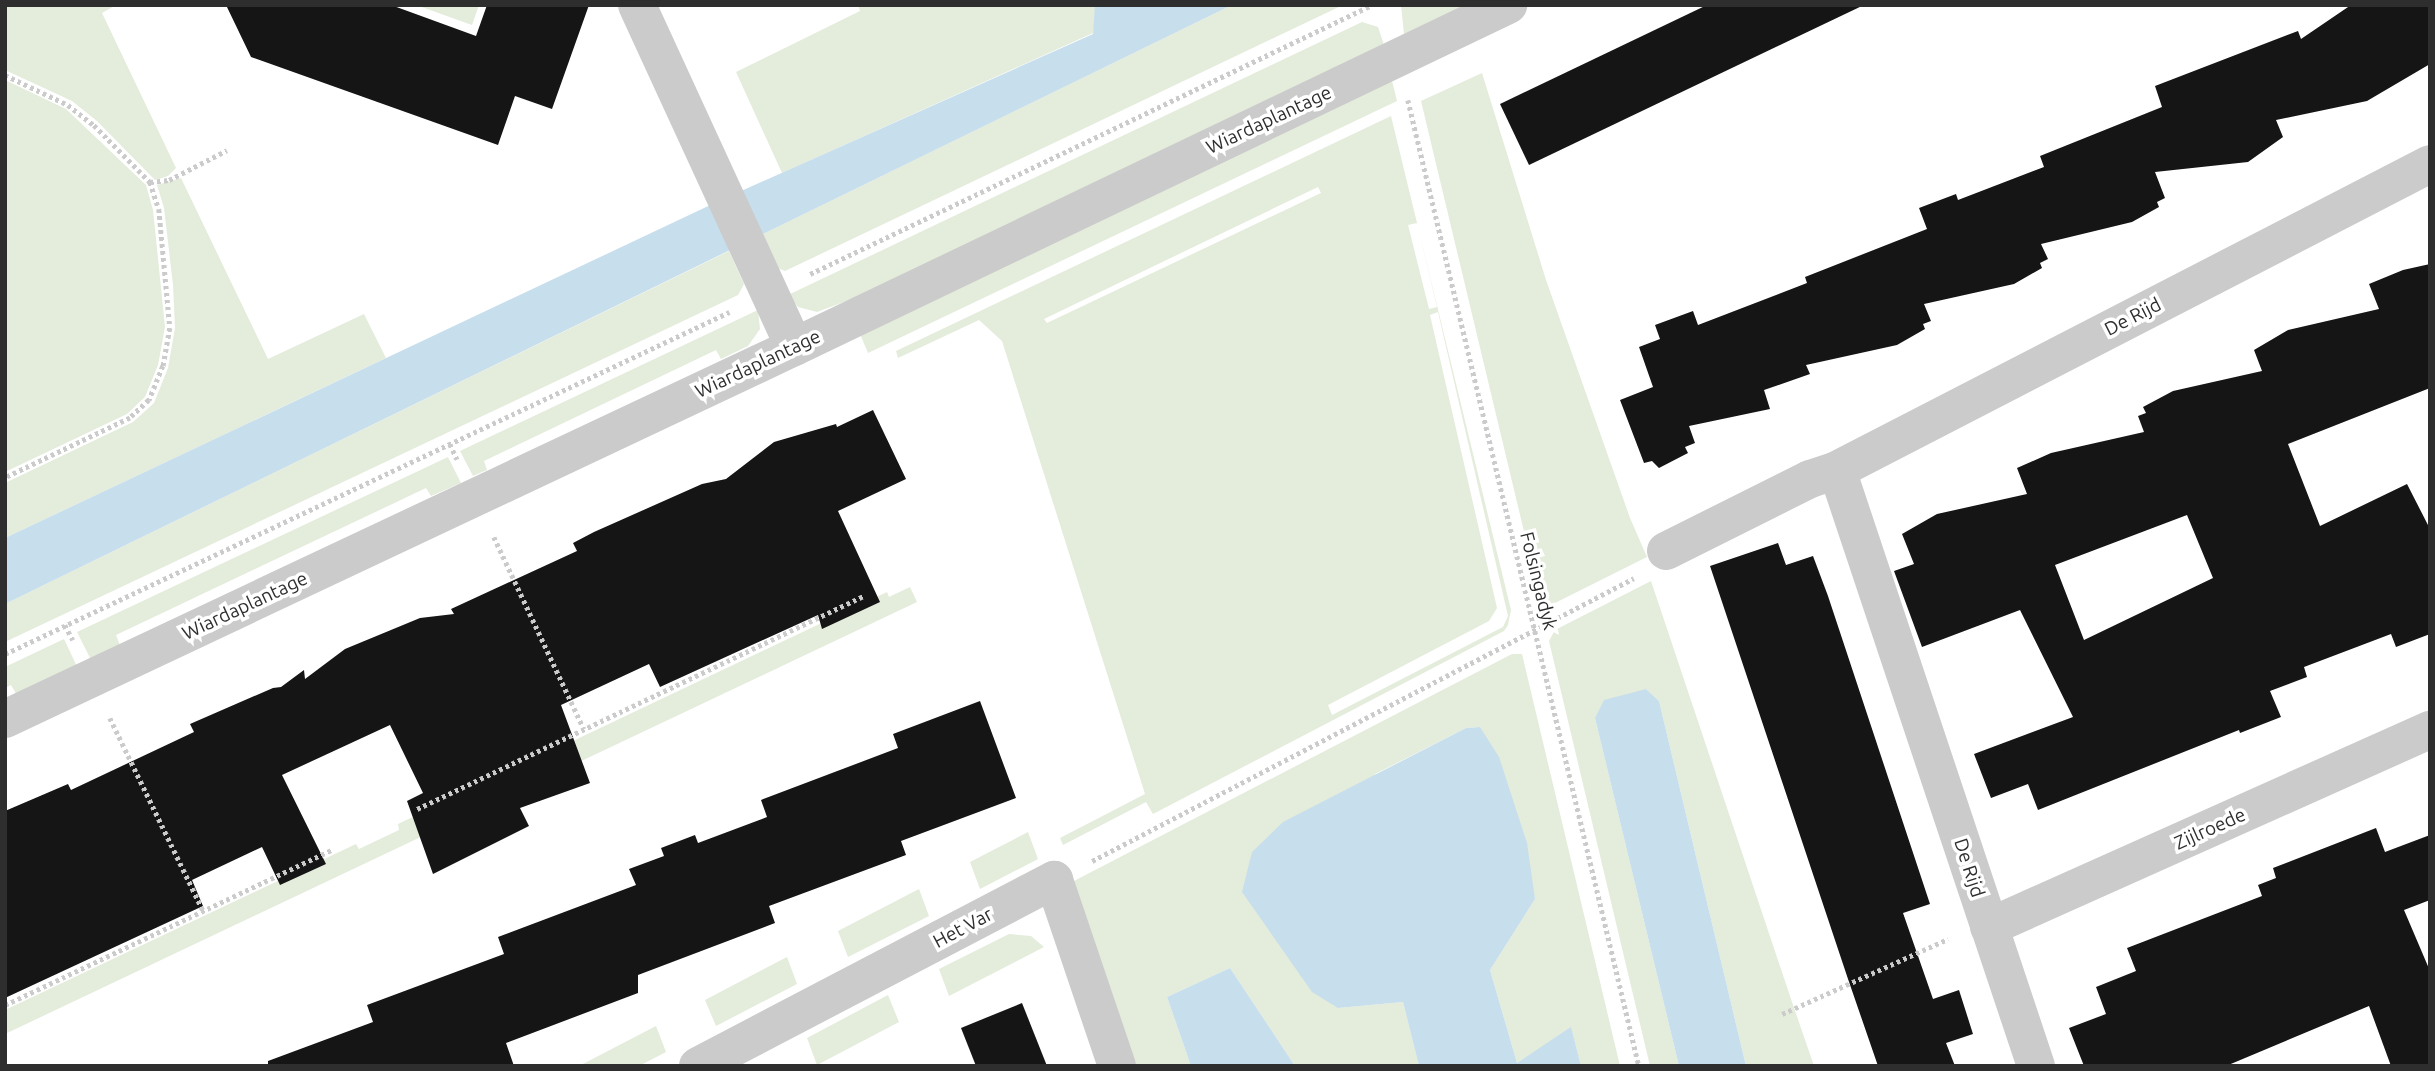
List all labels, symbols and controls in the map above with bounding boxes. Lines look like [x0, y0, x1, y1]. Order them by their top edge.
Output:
street label: Wiardaplantage [1203, 81, 1335, 159]
street label: De Rijd [2101, 293, 2165, 341]
street label: Wiardaplantage [692, 325, 824, 403]
street label: Folsingadyk [1515, 530, 1561, 632]
street label: Wiardaplantage [179, 567, 311, 645]
street label: Zijlroede [2171, 803, 2249, 855]
street label: De Rijd [1949, 836, 1989, 900]
street label: Het Var [929, 903, 997, 953]

